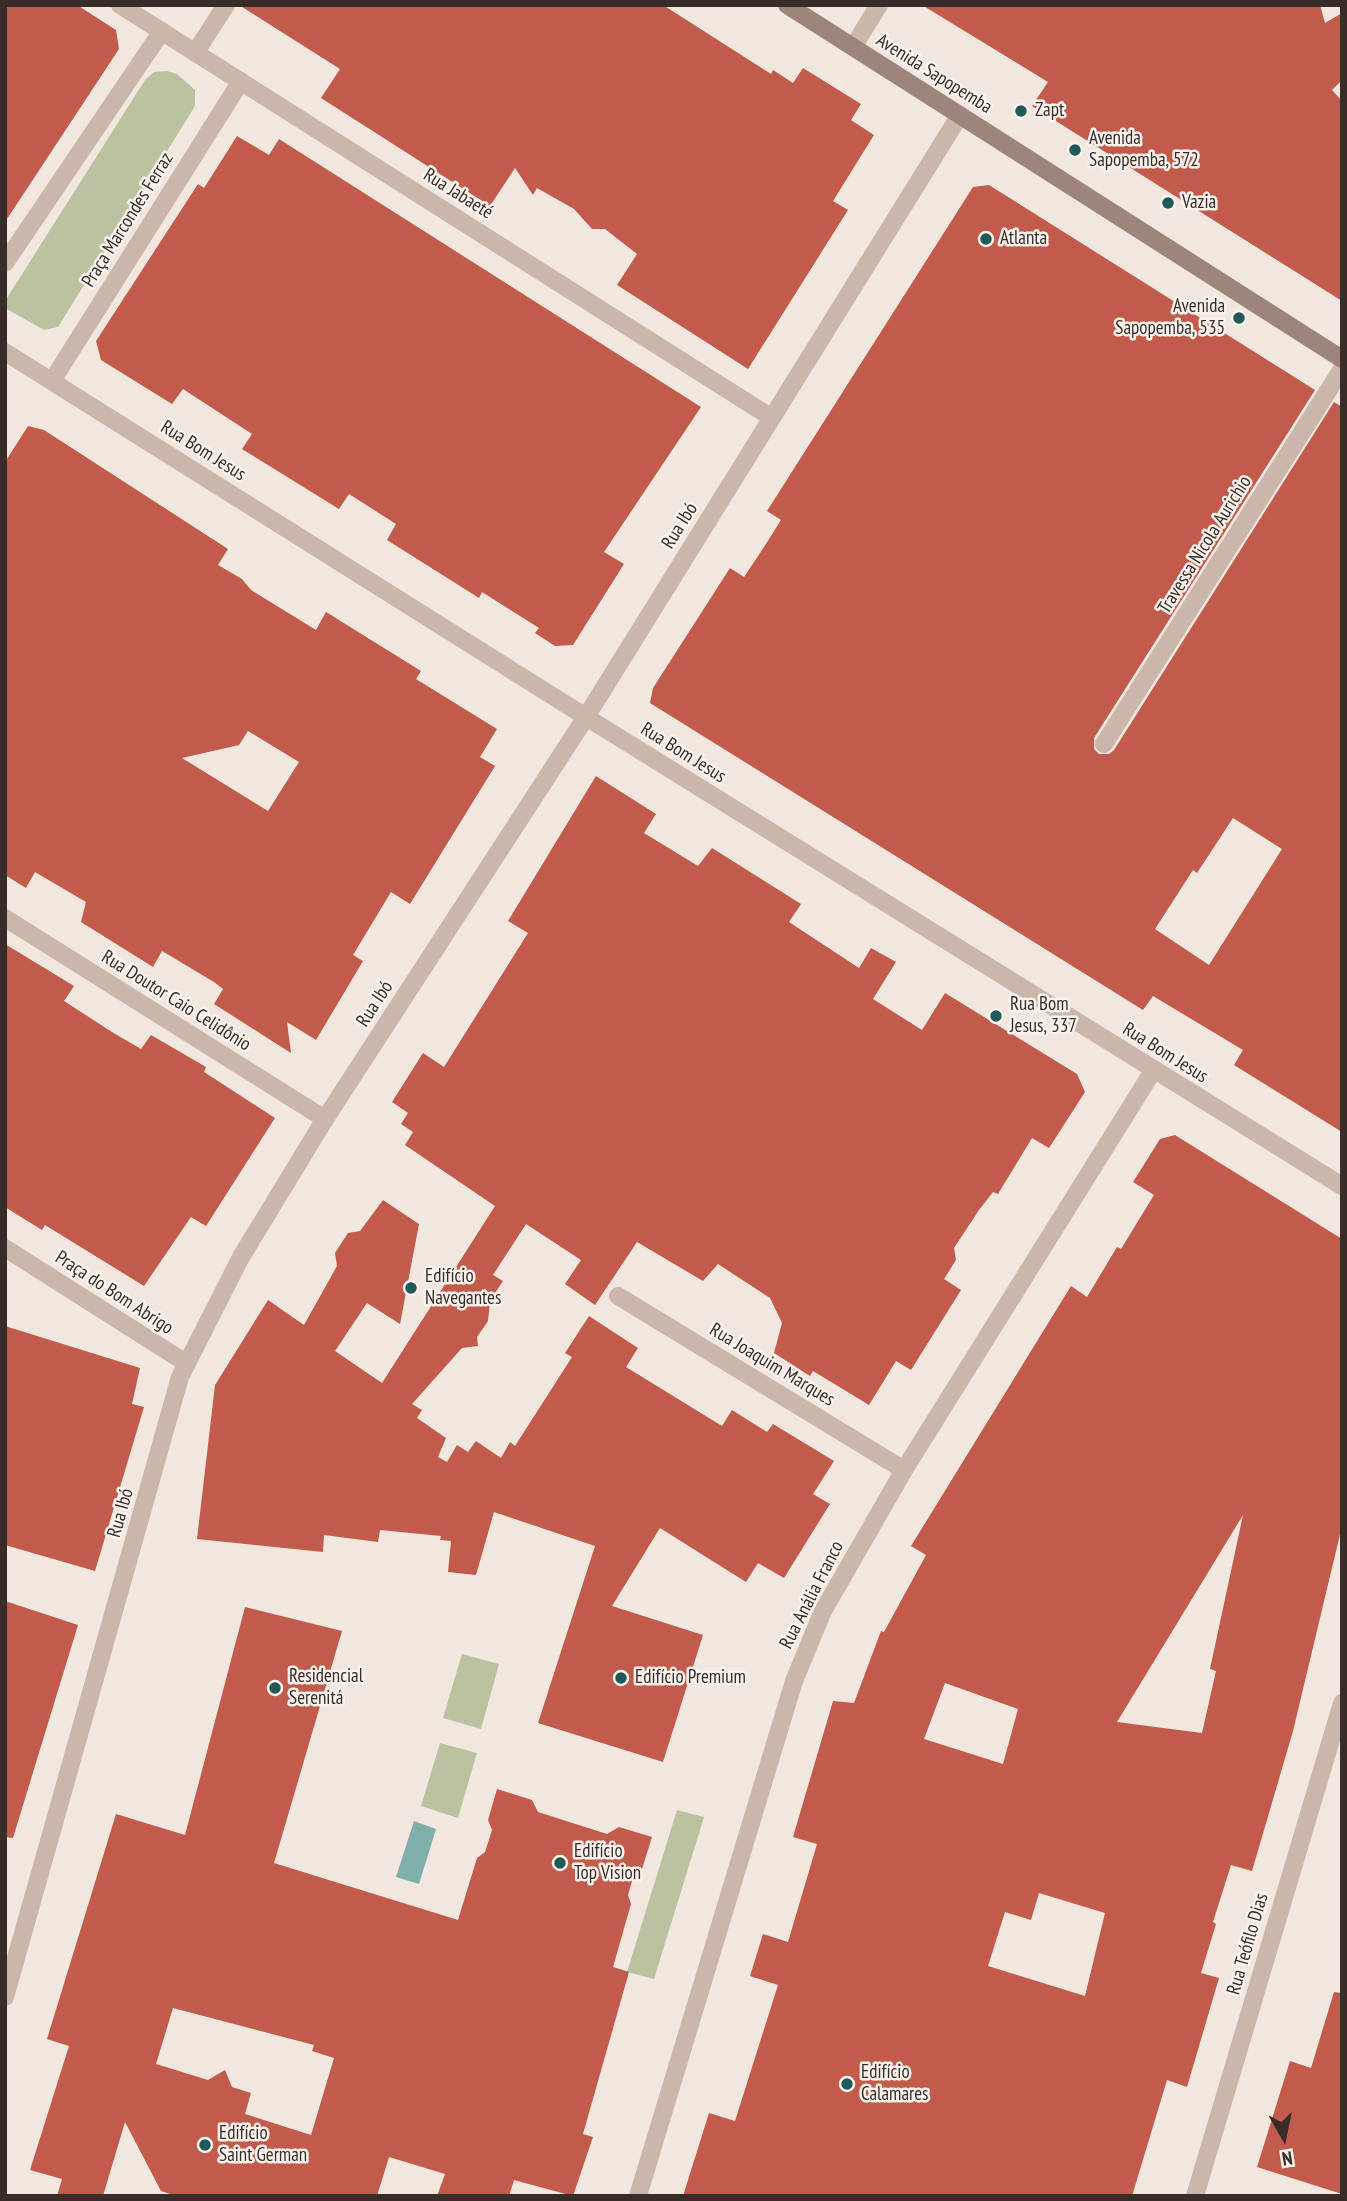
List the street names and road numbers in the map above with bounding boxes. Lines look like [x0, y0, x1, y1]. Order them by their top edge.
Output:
street label: Avenida Sapopemba [872, 29, 996, 119]
street label: Praça Marcondes Ferraz [77, 149, 179, 291]
street label: Rua Jabaeté [419, 164, 497, 224]
street label: Rua Bom Jesus [156, 416, 250, 486]
street label: Travessa Nicola Aurichio [1153, 472, 1257, 618]
street label: Rua Ibó [657, 499, 703, 553]
street label: Rua Bom Jesus [636, 718, 730, 788]
street label: Rua Doutor Caio Celidônio [97, 946, 255, 1056]
street label: Rua Ibó [352, 977, 398, 1031]
street label: Rua Bom Jesus [1118, 1018, 1212, 1088]
street label: Praça do Bom Abrigo [51, 1246, 177, 1340]
street label: Rua Joaquim Marques [705, 1319, 839, 1411]
street label: Rua Ibó [103, 1486, 139, 1540]
street label: Rua Anália Franco [775, 1537, 849, 1653]
street label: Rua Teófilo Dias [1223, 1891, 1273, 1997]

